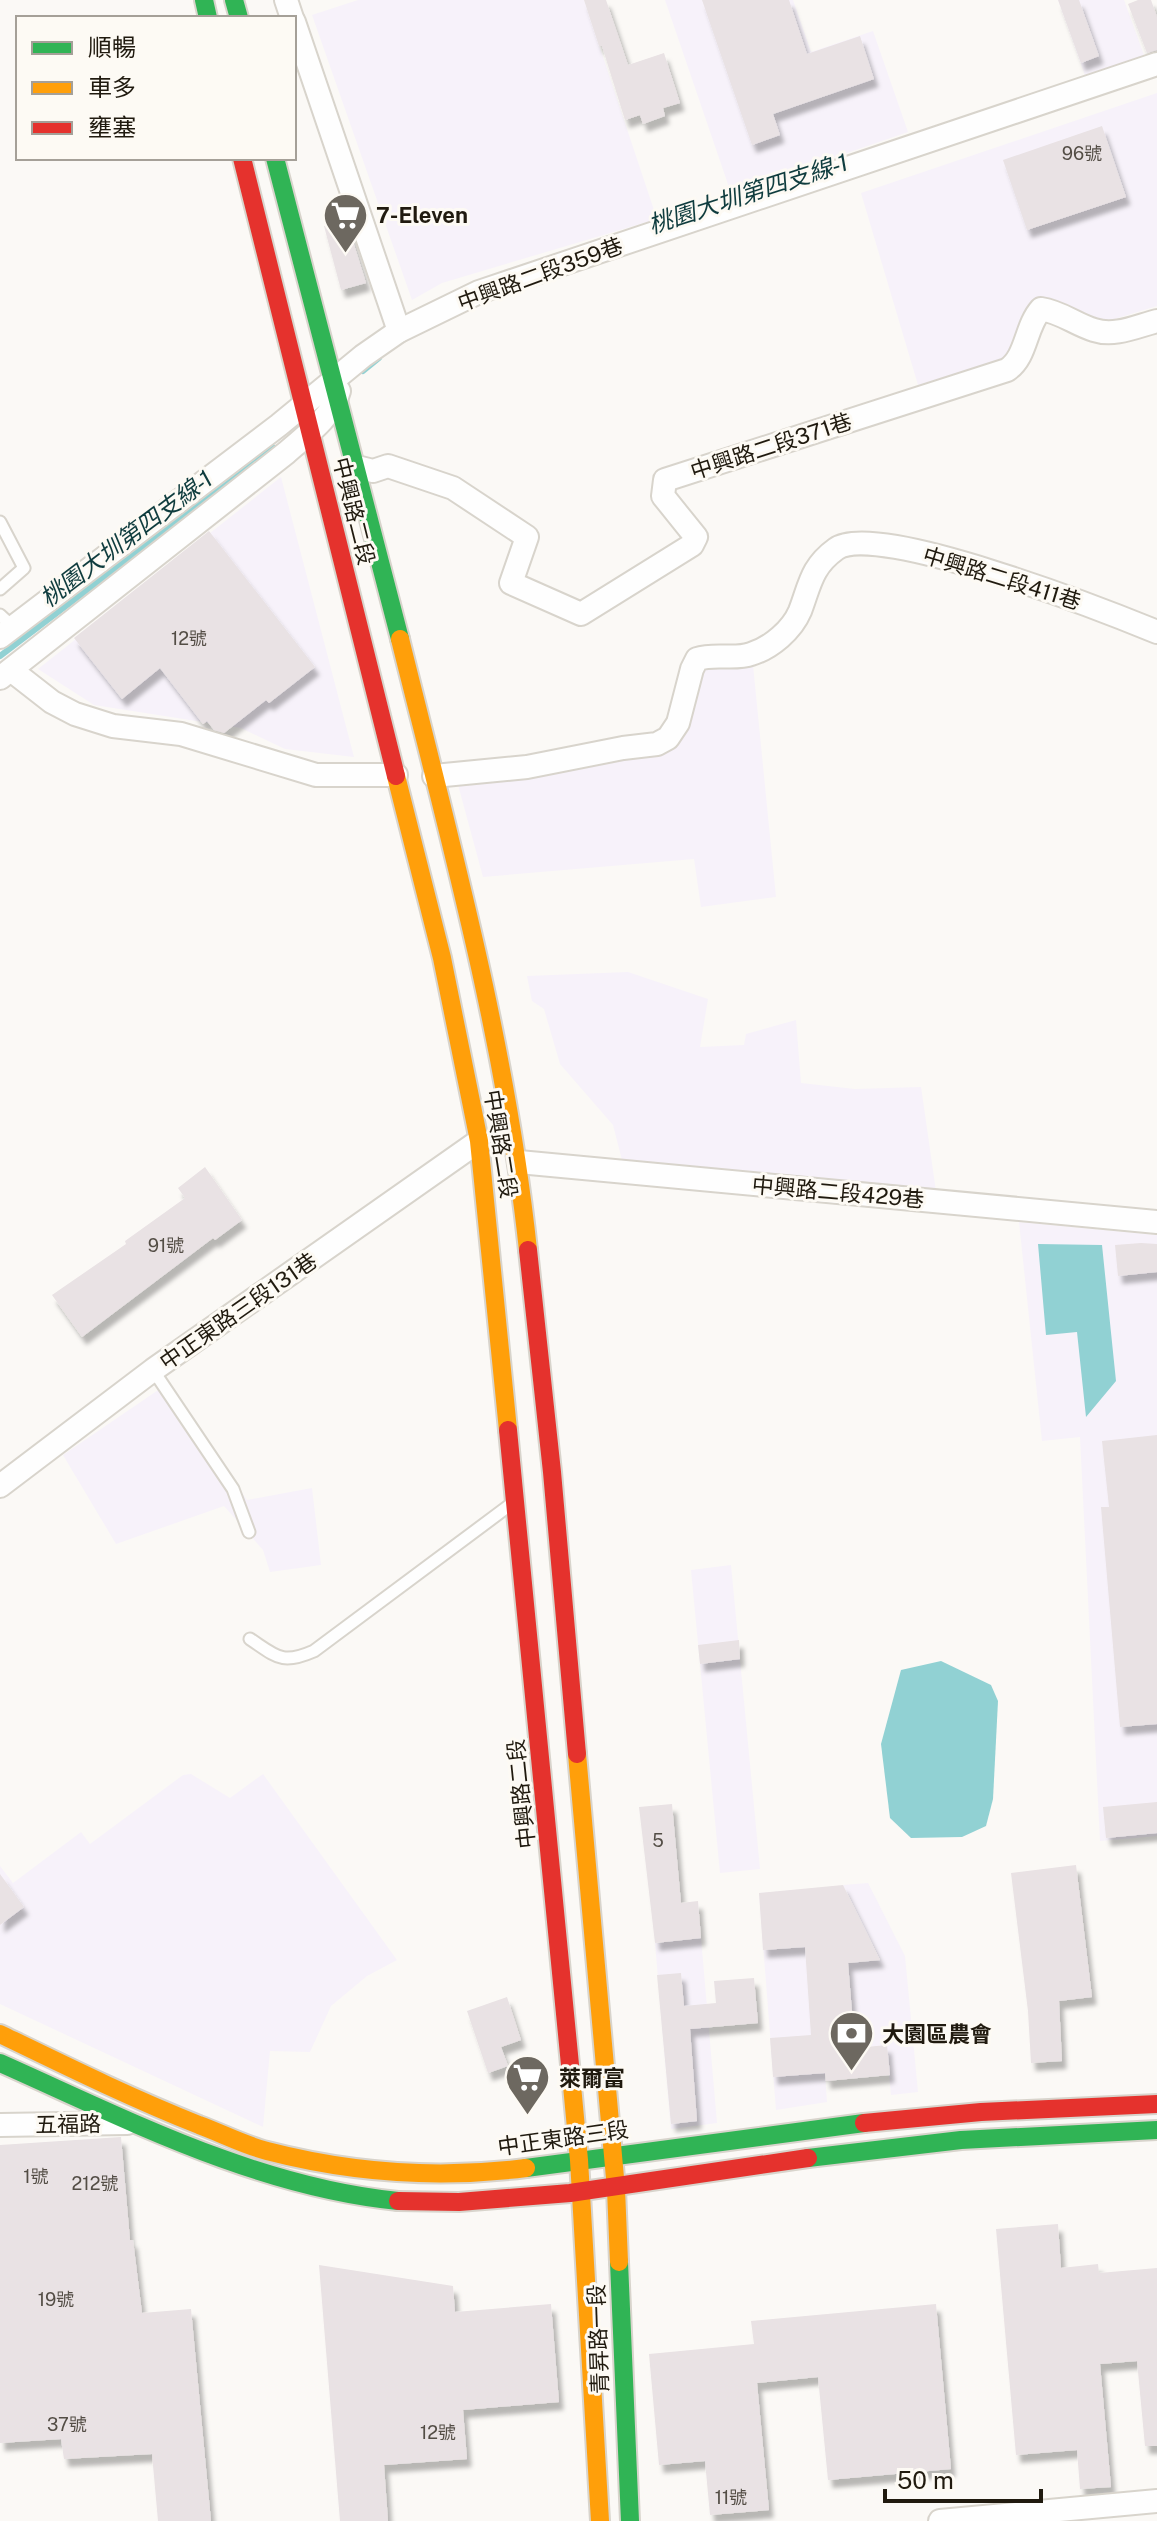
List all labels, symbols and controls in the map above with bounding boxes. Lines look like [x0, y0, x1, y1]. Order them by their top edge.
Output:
legend [16, 16, 296, 160]
text: 順暢 [88, 33, 136, 61]
text: 車多 [88, 73, 136, 101]
text: 壅塞 [88, 113, 136, 141]
house number: 96號 [1062, 143, 1102, 164]
water label: 桃園大圳第四支線-1 [645, 147, 851, 239]
supermarket icon: 7-Eleven [321, 191, 369, 254]
place label: 7-Eleven [376, 202, 468, 228]
street label: 中興路二段359巷 [454, 232, 626, 316]
street label: 中興路二段371巷 [687, 408, 855, 484]
street label: 中興路二段 [328, 454, 380, 568]
water label: 桃園大圳第四支線-1 [34, 464, 218, 612]
street label: 中興路二段411巷 [920, 542, 1084, 614]
house number: 12號 [171, 628, 207, 649]
street label: 中興路二段 [480, 1088, 522, 1200]
street label: 中興路二段429巷 [751, 1172, 925, 1212]
house number: 91號 [148, 1235, 184, 1256]
street label: 中正東路三段131巷 [154, 1247, 322, 1375]
street label: 中興路二段 [502, 1738, 540, 1850]
house number: 5 [652, 1830, 664, 1851]
bank icon: 大園區農會 [827, 2010, 875, 2073]
place label: 大園區農會 [882, 2021, 992, 2047]
supermarket icon: 萊爾富 [504, 2054, 552, 2117]
place label: 萊爾富 [559, 2065, 625, 2091]
street label: 五福路 [35, 2110, 101, 2138]
street label: 中正東路三段 [496, 2116, 630, 2160]
house number: 1號 [23, 2166, 49, 2187]
house number: 212號 [72, 2173, 118, 2194]
street label: 青昇路一段 [583, 2284, 613, 2394]
house number: 19號 [38, 2289, 74, 2310]
house number: 37號 [47, 2414, 87, 2435]
house number: 12號 [420, 2422, 456, 2443]
scale bar [885, 2453, 1041, 2503]
text: 50 m [897, 2466, 954, 2494]
house number: 11號 [715, 2487, 747, 2508]

